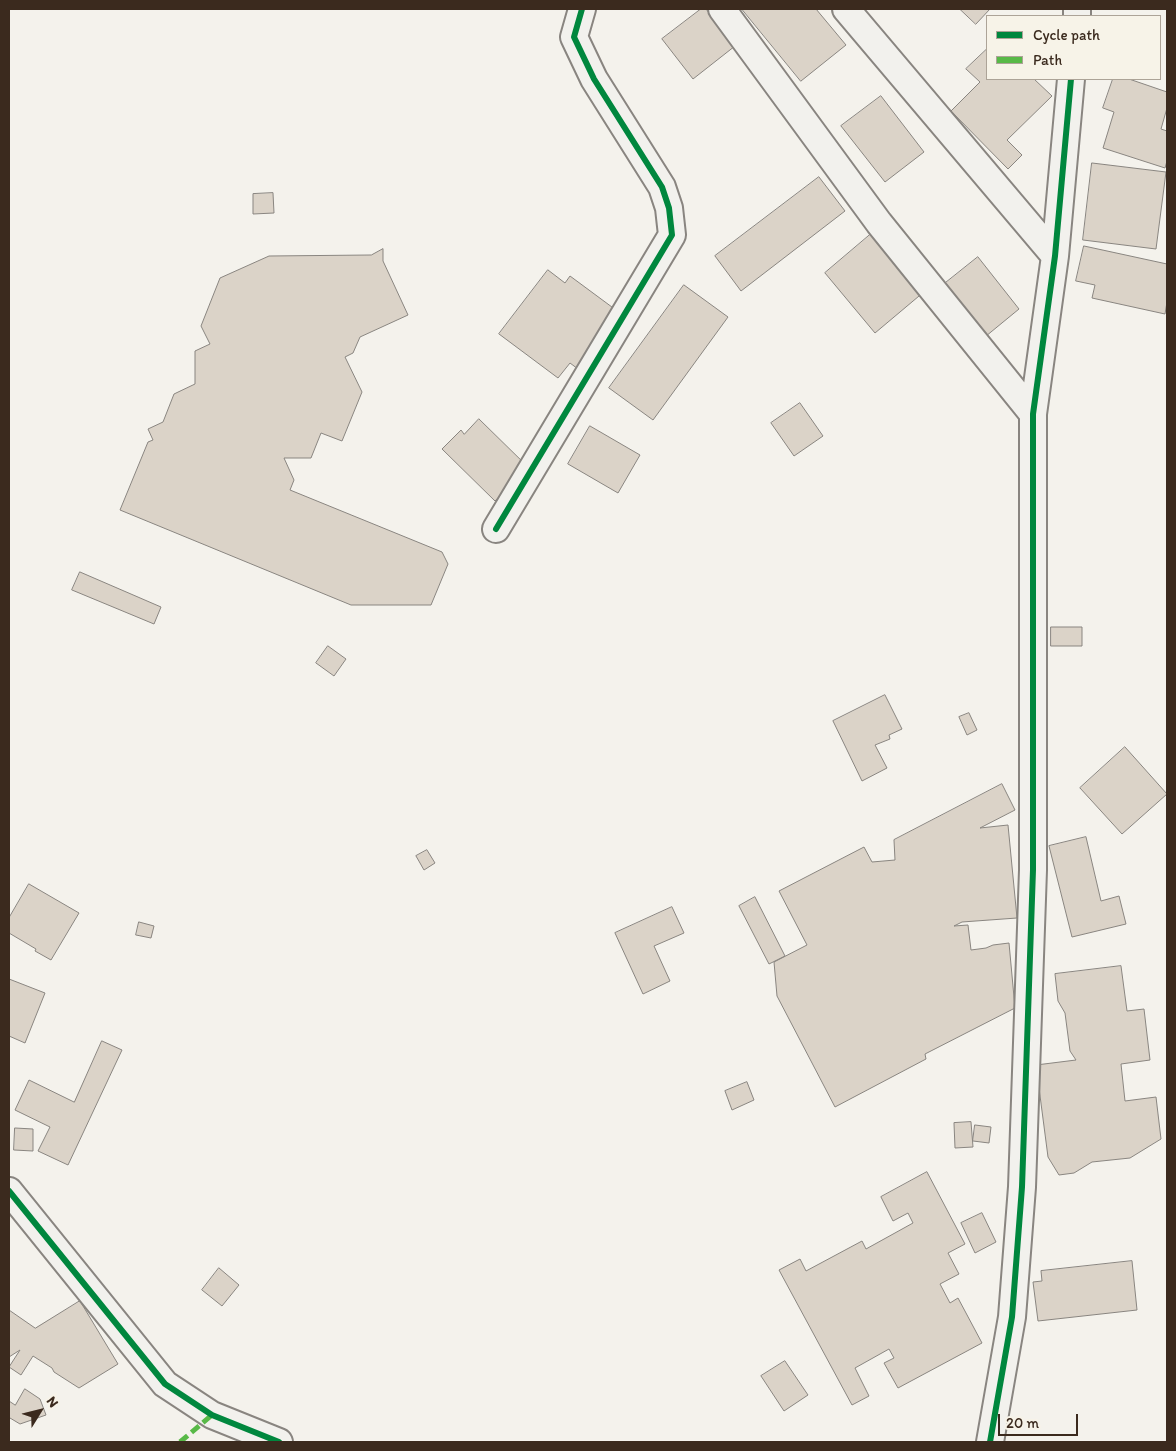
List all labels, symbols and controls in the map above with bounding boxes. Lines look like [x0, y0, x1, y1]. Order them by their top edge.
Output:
legend [986, 15, 1161, 80]
text: Cycle path [1033, 26, 1100, 44]
text: Path [1033, 51, 1062, 69]
north arrow [15, 1386, 65, 1436]
text: N [43, 1393, 62, 1411]
scale bar [1001, 1404, 1081, 1436]
text: 20 m [1006, 1414, 1039, 1432]

